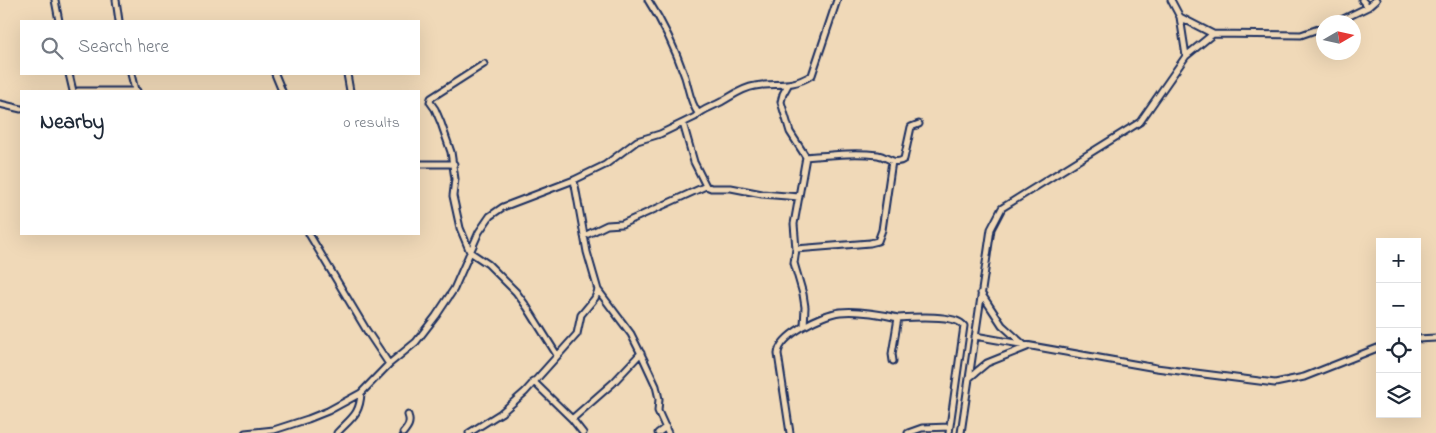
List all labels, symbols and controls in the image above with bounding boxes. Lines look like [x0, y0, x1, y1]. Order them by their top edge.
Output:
north arrow [1316, 15, 1361, 60]
search box [20, 20, 420, 75]
icon: search [38, 34, 66, 62]
text: Search here [78, 34, 169, 61]
text: Nearby [40, 108, 104, 138]
text: 0 results [344, 111, 400, 135]
map controls [1376, 238, 1421, 418]
button: + [1376, 238, 1421, 283]
button: − [1376, 283, 1421, 328]
button: locate [1376, 328, 1421, 373]
button: layers [1376, 373, 1421, 418]

